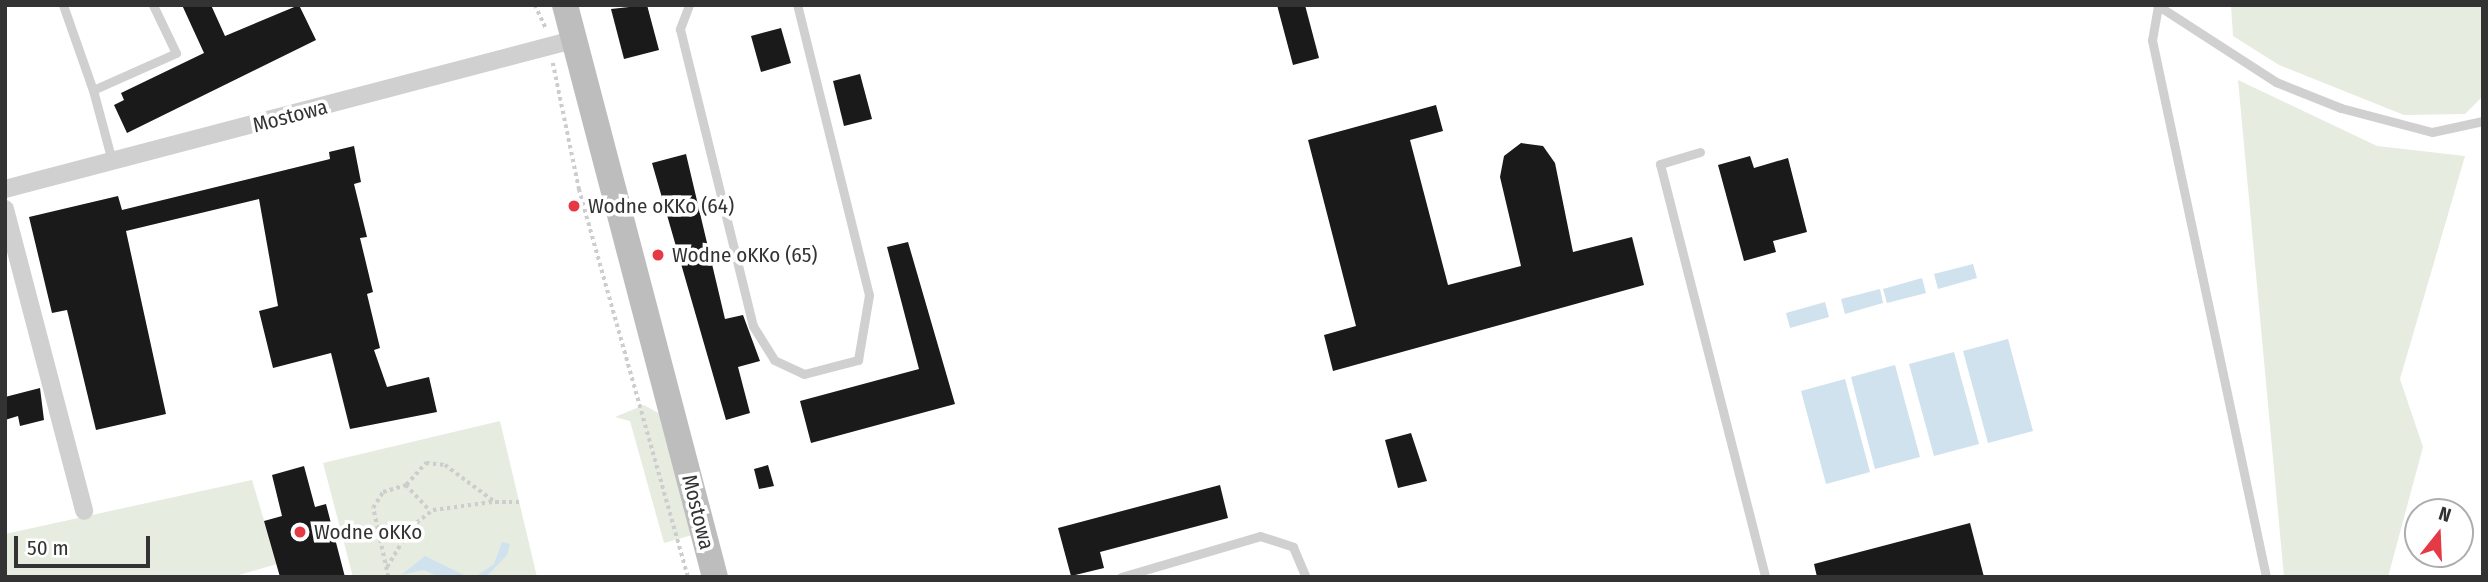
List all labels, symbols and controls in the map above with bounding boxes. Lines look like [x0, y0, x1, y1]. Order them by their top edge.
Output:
street label: Mostowa [250, 94, 330, 138]
place label: Wodne oKKo (64) [588, 193, 734, 219]
marker: Wodne oKKo (64) [566, 198, 582, 214]
place label: Wodne oKKo (65) [672, 242, 817, 268]
marker: Wodne oKKo (65) [650, 247, 666, 263]
street label: Mostowa [677, 472, 719, 552]
north arrow [2404, 498, 2474, 568]
text: N [2436, 502, 2454, 527]
place label: Wodne oKKo [314, 519, 422, 545]
scale bar [18, 522, 154, 566]
marker: Wodne oKKo [292, 524, 308, 540]
text: 50 m [27, 535, 69, 561]

